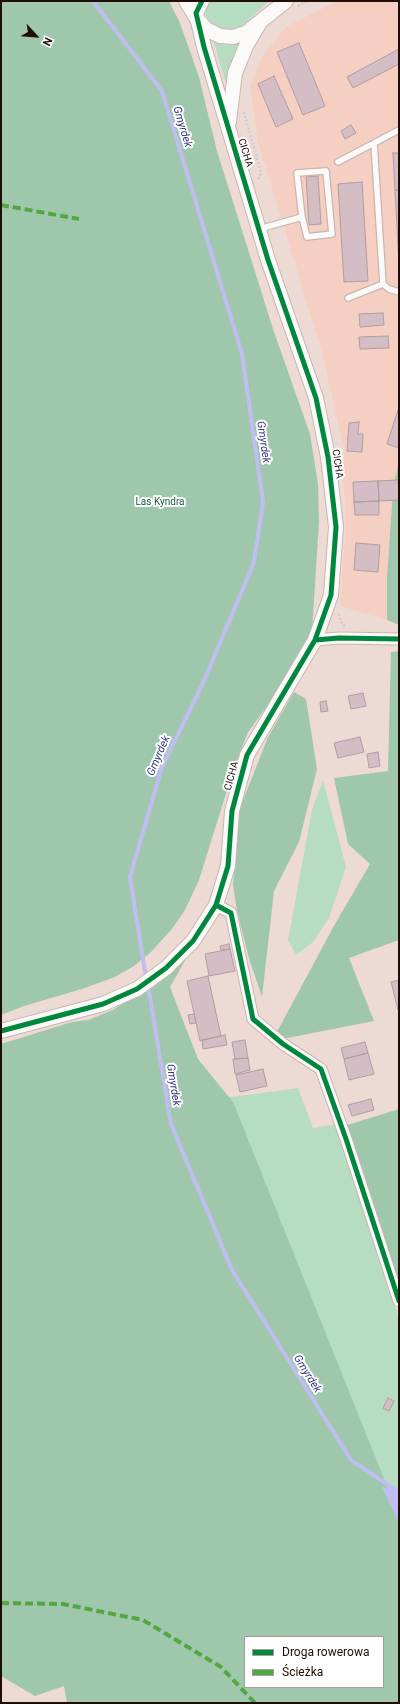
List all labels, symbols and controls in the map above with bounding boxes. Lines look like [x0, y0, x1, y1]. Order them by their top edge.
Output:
north arrow [16, 16, 56, 56]
text: N [40, 35, 55, 48]
water label: Gmyrdek [170, 105, 194, 149]
street label: CICHA [235, 137, 255, 169]
water label: Gmyrdek [254, 420, 272, 464]
street label: CICHA [329, 449, 345, 479]
park label: Las Kyndra [135, 496, 185, 508]
water label: Gmyrdek [145, 734, 173, 778]
street label: CICHA [222, 760, 242, 792]
water label: Gmyrdek [163, 1063, 183, 1107]
water label: Gmyrdek [290, 1353, 324, 1395]
legend [244, 1636, 384, 1688]
text: Droga rowerowa [282, 1645, 369, 1659]
text: Ścieżka [282, 1665, 323, 1679]

